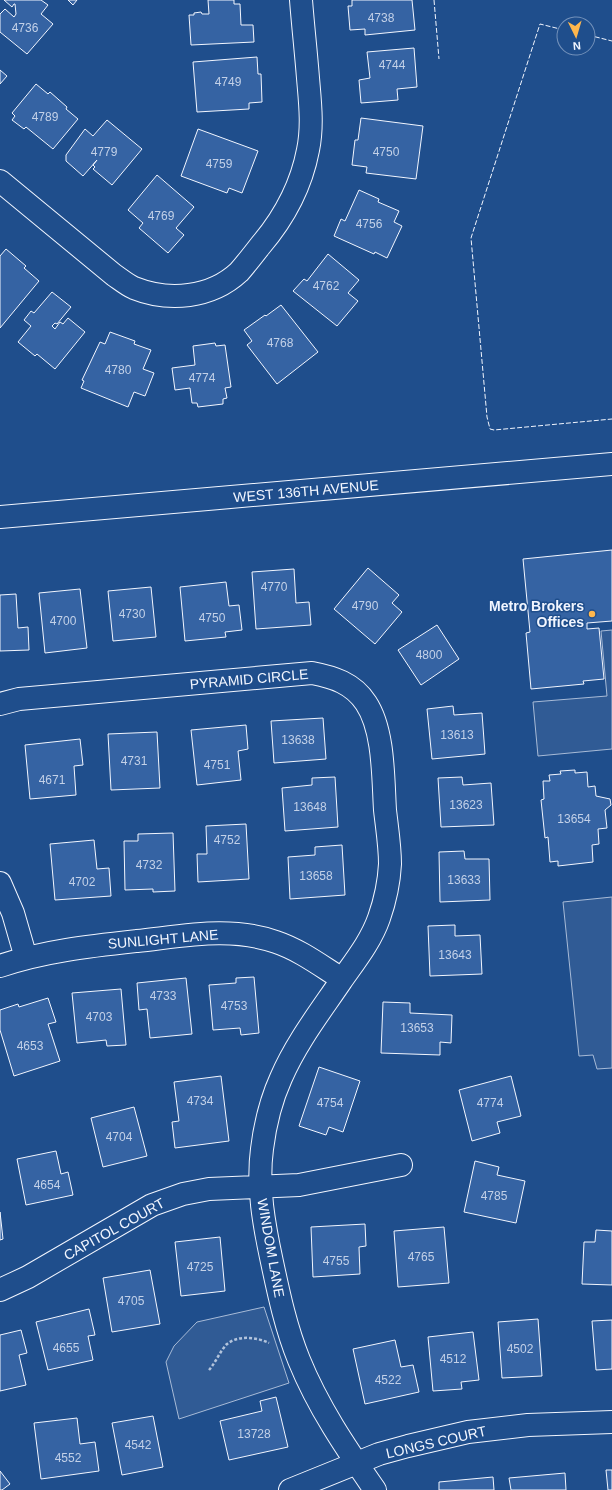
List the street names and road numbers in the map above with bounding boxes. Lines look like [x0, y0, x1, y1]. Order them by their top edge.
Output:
street label: WEST 136TH AVENUE [233, 477, 379, 505]
street label: PYRAMID CIRCLE [189, 666, 309, 692]
street label: SUNLIGHT LANE [107, 926, 219, 952]
street label: CAPITOL COURT [61, 1195, 167, 1263]
street label: WINDOM LANE [254, 1197, 288, 1299]
street label: LONGS COURT [384, 1423, 488, 1461]

